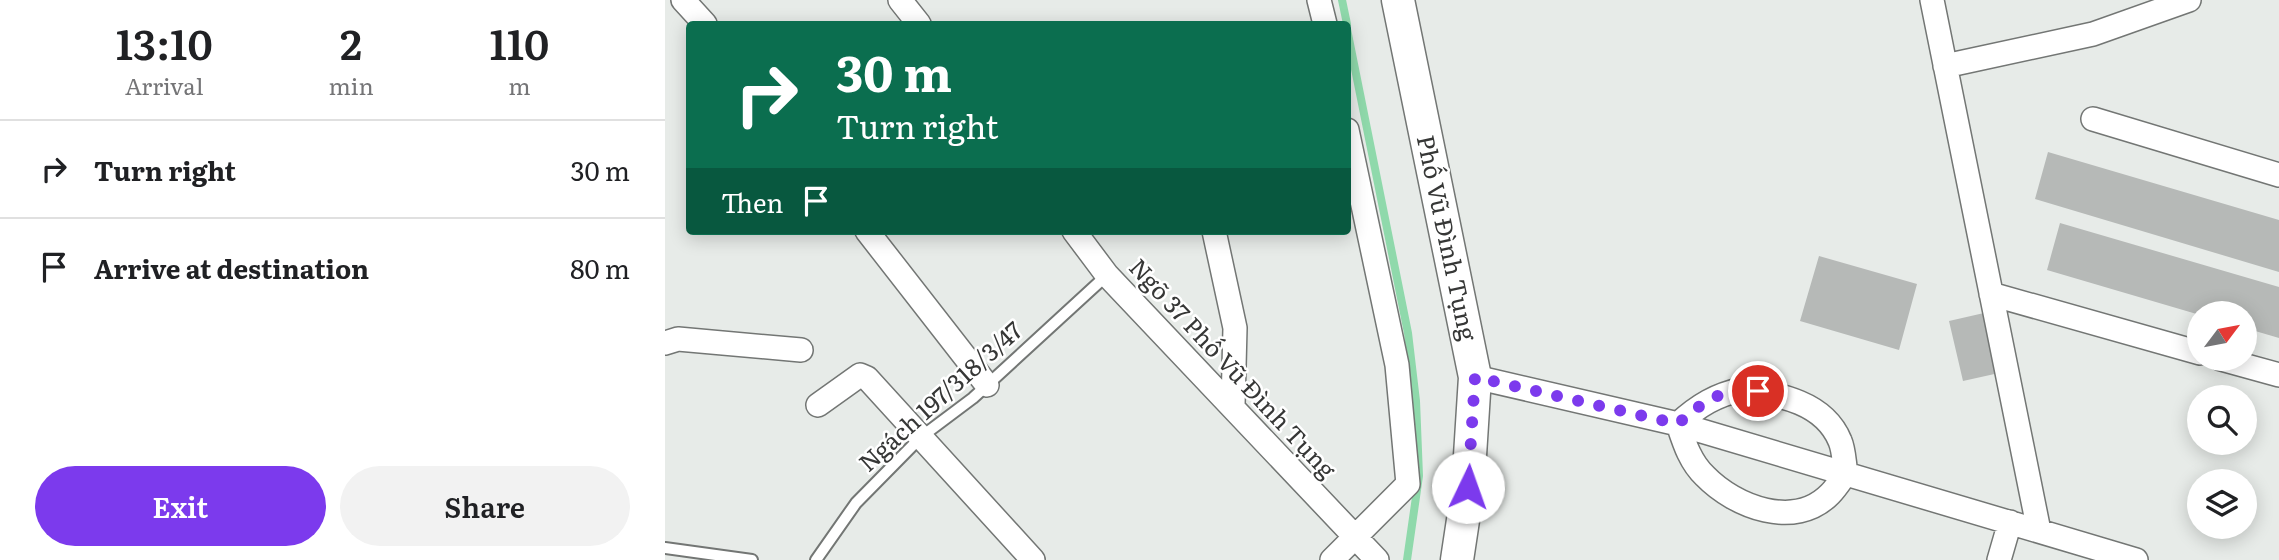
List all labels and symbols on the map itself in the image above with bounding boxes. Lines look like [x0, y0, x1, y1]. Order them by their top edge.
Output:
street label: Phố Vũ Đình Tụng [1410, 131, 1487, 344]
street label: Ngõ 37 Phố Vũ Đình Tụng [1122, 249, 1346, 486]
north arrow [2187, 301, 2257, 371]
street label: Ngách 197/318/3/47 [850, 312, 1029, 478]
pin [1728, 361, 1788, 421]
position arrow [1431, 450, 1505, 524]

